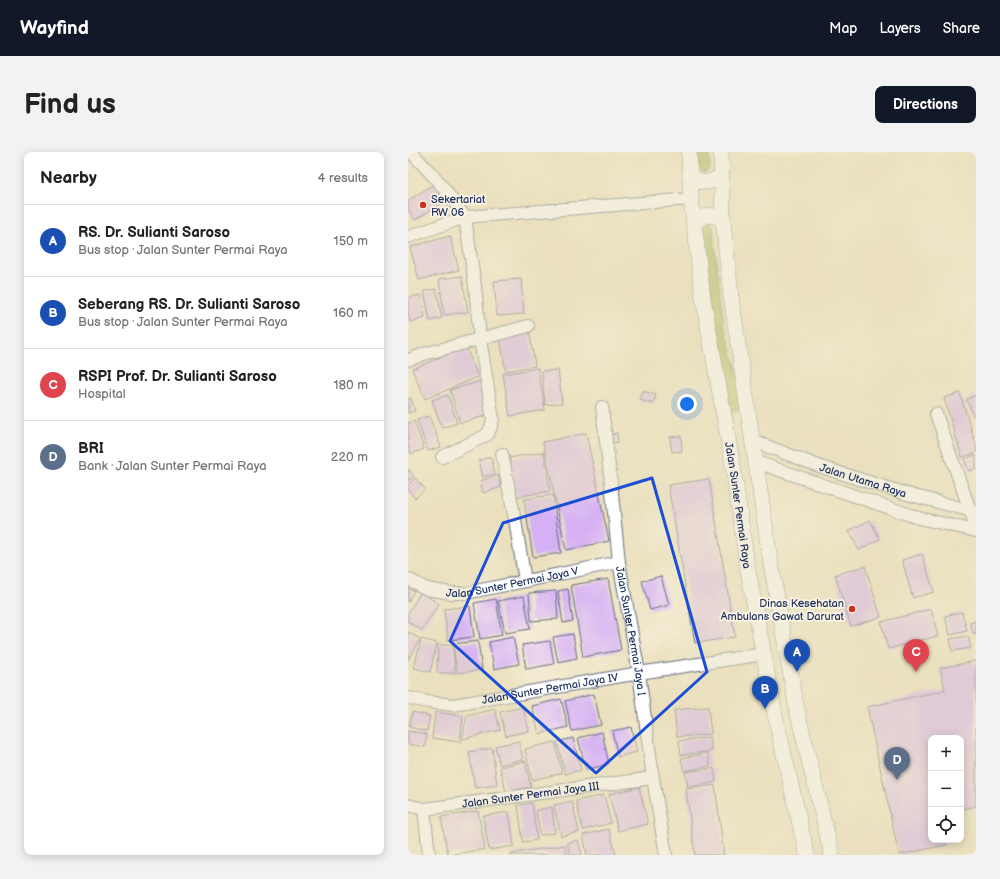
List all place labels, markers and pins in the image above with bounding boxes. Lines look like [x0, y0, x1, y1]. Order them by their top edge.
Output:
place label: Sekertariat RW 06 [431, 193, 486, 219]
marker: Sekertariat RW 06 [418, 200, 428, 210]
place label: Dinas Kesehatan Ambulans Gawat Darurat [721, 597, 845, 623]
marker: Dinas Kesehatan Ambulans Gawat Darurat [847, 604, 857, 614]
pin: A [784, 639, 810, 672]
pin: C [903, 639, 929, 672]
pin: B [752, 676, 778, 709]
pin: D [884, 747, 910, 780]

